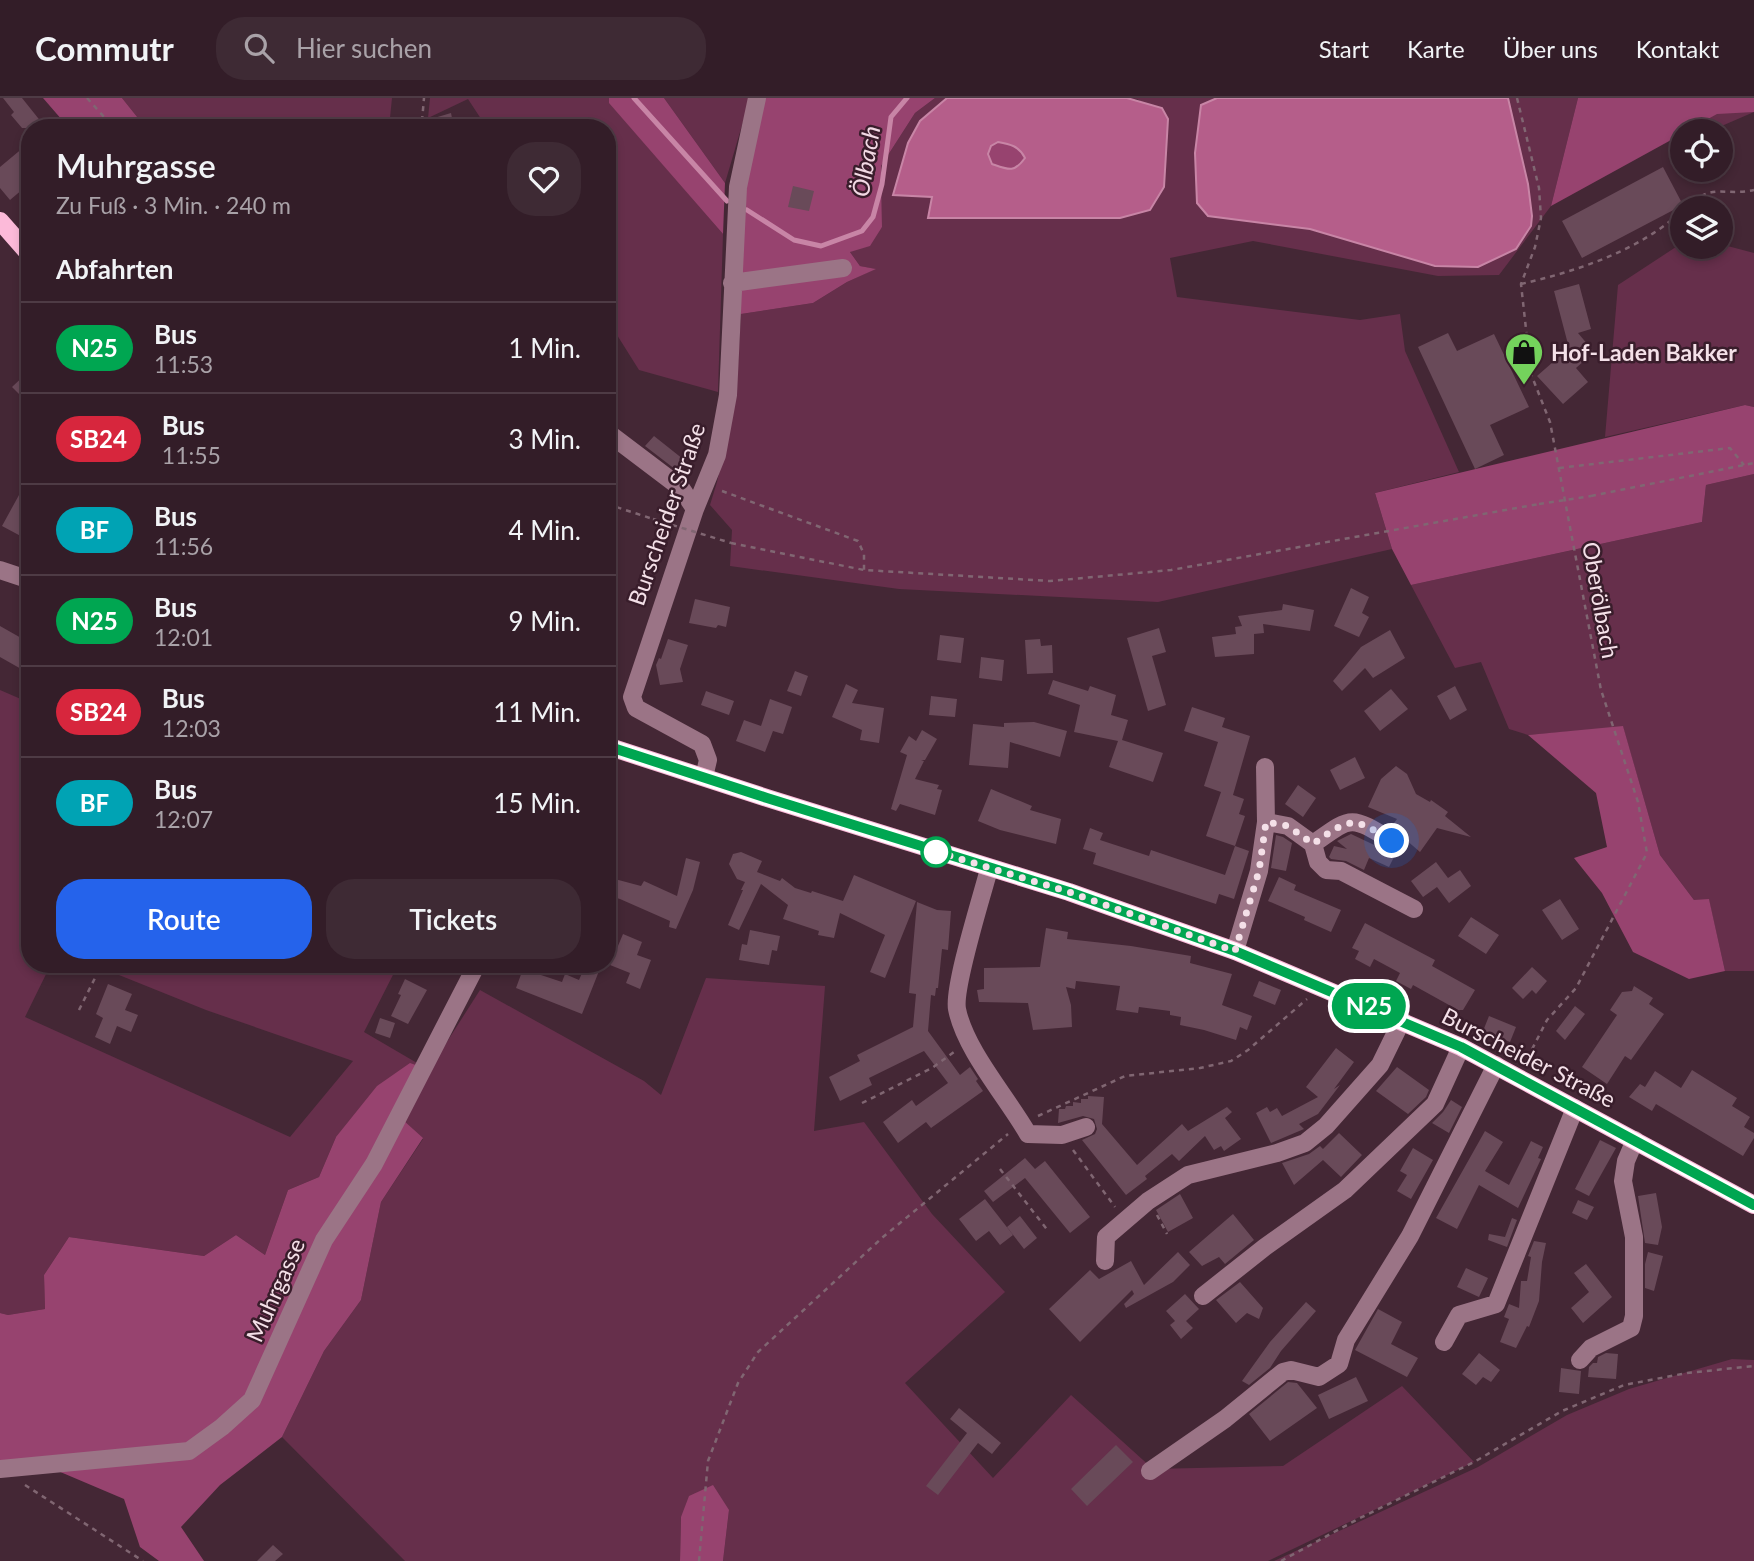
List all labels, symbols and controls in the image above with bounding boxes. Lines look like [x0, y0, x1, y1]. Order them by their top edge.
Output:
search box [216, 17, 706, 80]
text: Commutr [35, 28, 174, 68]
icon: search [240, 29, 278, 67]
text: Hier suchen [296, 32, 432, 64]
text: Start [1319, 34, 1369, 63]
text: Karte [1407, 34, 1465, 63]
text: Über uns [1503, 34, 1598, 63]
text: Kontakt [1636, 34, 1719, 63]
map controls [1670, 119, 1733, 259]
button: locate [1670, 119, 1733, 182]
water label: Ölbach [844, 123, 886, 199]
button: heart [507, 142, 581, 216]
text: Muhrgasse [56, 145, 216, 185]
text: Zu Fuß · 3 Min. · 240 m [56, 191, 291, 219]
button: layers [1670, 196, 1733, 259]
text: Abfahrten [56, 253, 174, 285]
text: Bus [154, 318, 197, 350]
shop icon: Hof-Laden Bakker [1503, 331, 1545, 386]
text: 1 Min. [508, 332, 581, 364]
text: N25 [71, 333, 118, 362]
place label: Hof-Laden Bakker [1551, 338, 1737, 366]
text: 11:53 [154, 350, 213, 378]
text: Bus [162, 409, 205, 441]
street label: Burscheider Straße [622, 419, 710, 609]
text: 3 Min. [508, 423, 581, 455]
text: SB24 [70, 424, 127, 453]
text: 11:55 [162, 441, 221, 469]
text: Bus [154, 500, 197, 532]
text: 4 Min. [508, 514, 581, 546]
text: BF [80, 515, 109, 544]
text: 11:56 [154, 532, 213, 560]
street label: Oberölbach [1577, 540, 1625, 660]
text: Bus [154, 591, 197, 623]
text: 9 Min. [508, 605, 581, 637]
text: N25 [71, 606, 118, 635]
text: 12:01 [154, 623, 213, 651]
text: Bus [162, 682, 205, 714]
text: 11 Min. [493, 696, 581, 728]
text: SB24 [70, 697, 127, 726]
text: 12:03 [162, 714, 221, 742]
text: Bus [154, 773, 197, 805]
text: 15 Min. [493, 787, 581, 819]
text: BF [80, 788, 109, 817]
text: 12:07 [154, 805, 213, 833]
your location [1374, 823, 1409, 858]
unlabelled marker [921, 837, 951, 867]
button: Route [56, 879, 312, 959]
button: Tickets [326, 879, 581, 959]
line badge: N25 [1329, 983, 1409, 1029]
text: N25 [1346, 991, 1392, 1020]
street label: Burscheider Straße [1437, 1001, 1621, 1113]
street label: Muhrgasse [240, 1234, 310, 1346]

